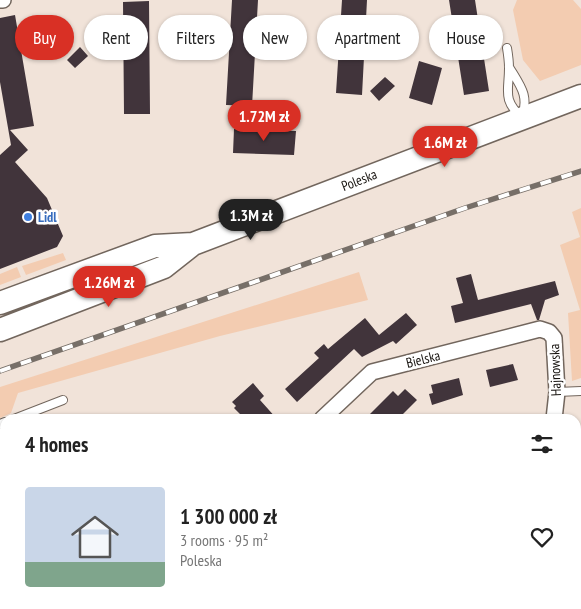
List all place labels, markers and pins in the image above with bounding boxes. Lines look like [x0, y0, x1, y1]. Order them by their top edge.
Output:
pin: 1.72M zł [212, 100, 316, 142]
pin: 1.6M zł [399, 126, 491, 168]
pin: 1.3M zł [205, 198, 297, 241]
place label: Lidl [38, 208, 57, 226]
marker: Lidl [22, 211, 34, 223]
pin: 1.26M zł [57, 266, 161, 308]

